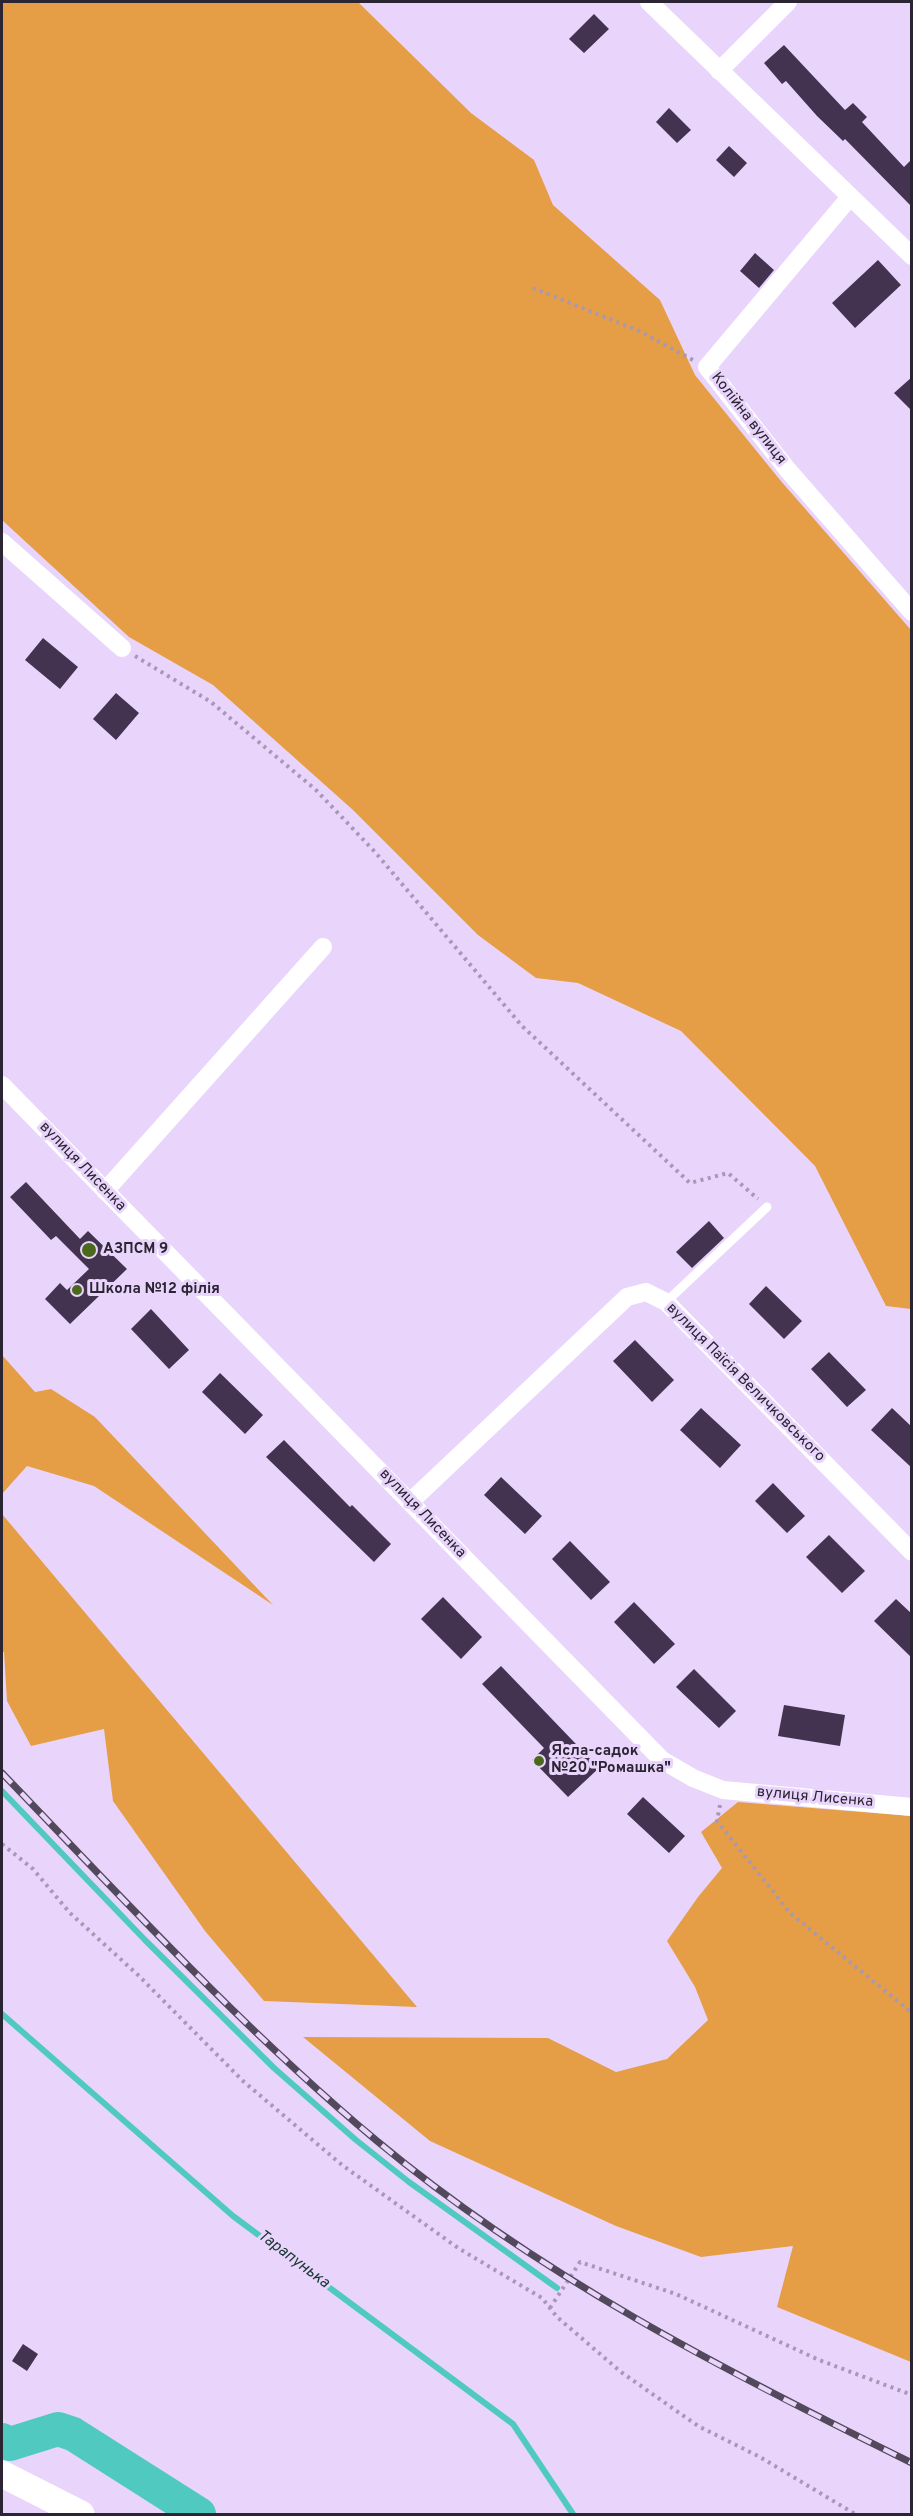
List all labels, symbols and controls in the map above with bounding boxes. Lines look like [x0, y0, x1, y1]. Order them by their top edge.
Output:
street label: Колійна вулиця [706, 369, 790, 469]
street label: вулиця Лисенка [35, 1119, 129, 1215]
marker: АЗПСМ 9 [80, 1241, 98, 1259]
place label: АЗПСМ 9 [103, 1241, 168, 1259]
place label: Школа №12 філія [89, 1281, 220, 1299]
marker: Школа №12 філія [70, 1283, 84, 1297]
street label: вулиця Паїсія Величковського [662, 1300, 828, 1466]
street label: вулиця Лисенка [375, 1466, 469, 1562]
place label: Ясла-садок №20 "Ромашка" [551, 1743, 671, 1778]
marker: Ясла-садок №20 "Ромашка" [532, 1754, 546, 1768]
street label: вулиця Лисенка [756, 1784, 874, 1812]
water label: Тарапунька [253, 2227, 333, 2293]

